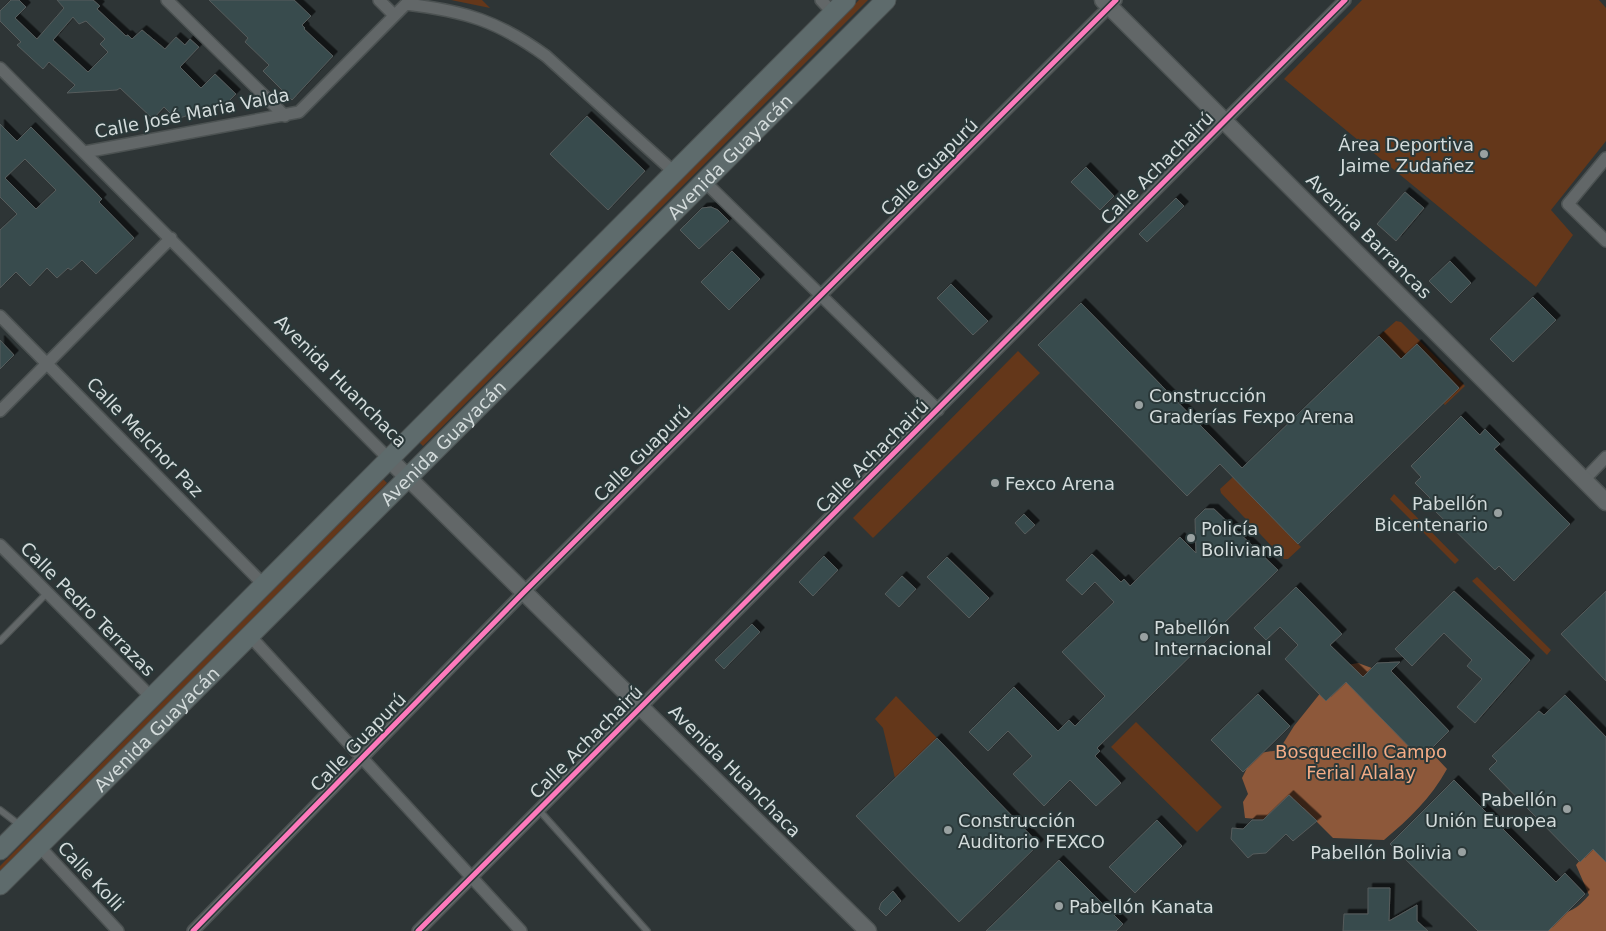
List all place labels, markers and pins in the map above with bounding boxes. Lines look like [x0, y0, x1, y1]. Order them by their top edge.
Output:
place label: Área Deportiva Jaime Zudañez [1338, 134, 1474, 176]
marker: Área Deportiva Jaime Zudañez [1478, 148, 1490, 160]
place label: Construcción Graderías Fexpo Arena [1149, 385, 1354, 427]
marker: Construcción Graderías Fexpo Arena [1133, 399, 1145, 411]
place label: Fexco Arena [1005, 473, 1115, 494]
marker: Fexco Arena [989, 477, 1001, 489]
place label: Pabellón Bicentenario [1374, 493, 1488, 535]
marker: Pabellón Bicentenario [1492, 507, 1504, 519]
place label: Policía Boliviana [1201, 518, 1284, 560]
marker: Policía Boliviana [1185, 532, 1197, 544]
place label: Pabellón Internacional [1154, 617, 1272, 659]
marker: Pabellón Internacional [1138, 631, 1150, 643]
place label: Pabellón Unión Europea [1425, 789, 1557, 831]
marker: Pabellón Unión Europea [1561, 803, 1573, 815]
place label: Construcción Auditorio FEXCO [958, 810, 1105, 852]
marker: Construcción Auditorio FEXCO [942, 824, 954, 836]
place label: Pabellón Bolivia [1310, 842, 1452, 863]
marker: Pabellón Bolivia [1456, 846, 1468, 858]
place label: Pabellón Kanata [1069, 896, 1214, 917]
marker: Pabellón Kanata [1053, 900, 1065, 912]

